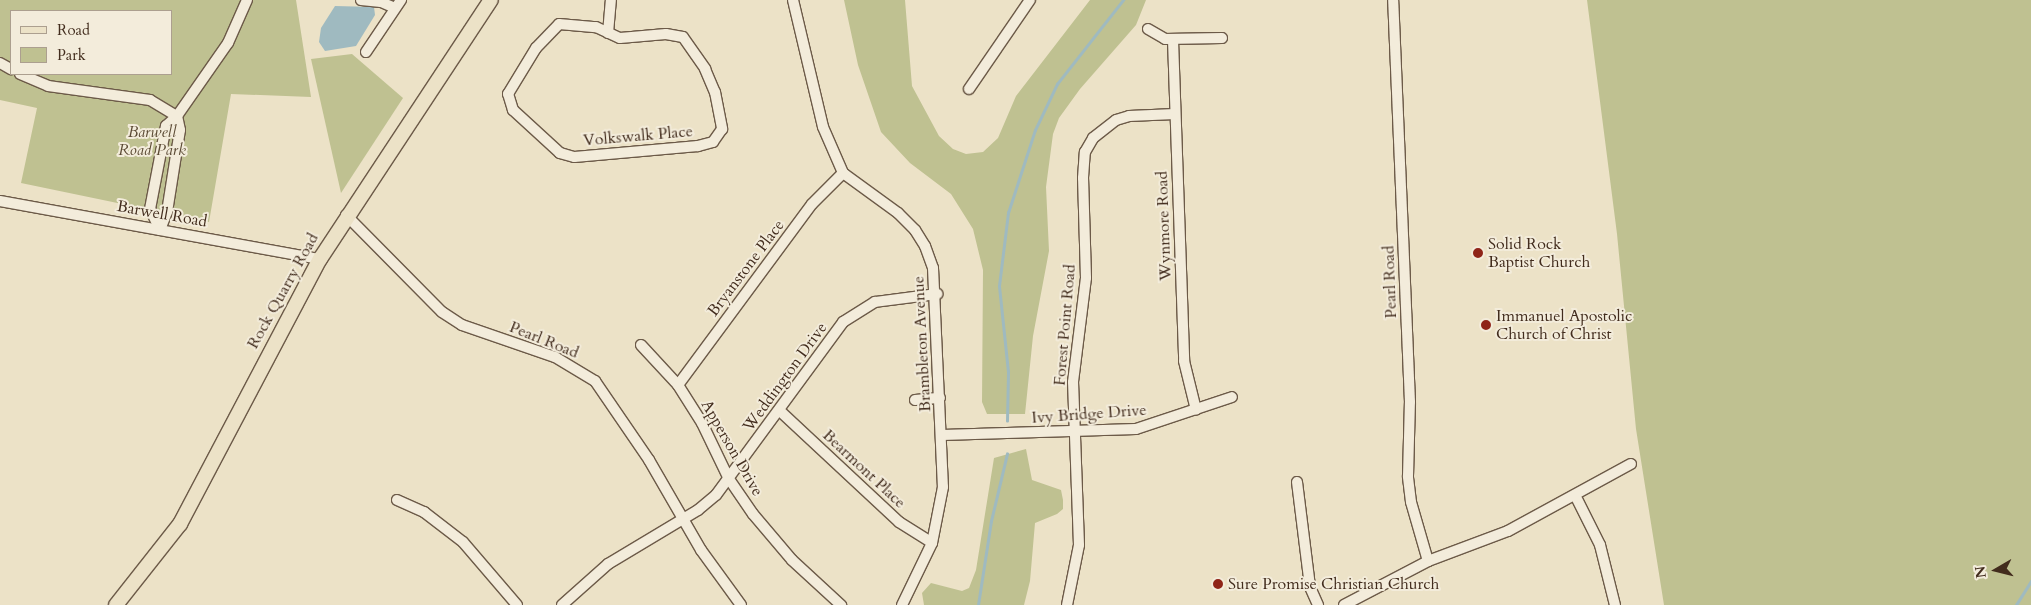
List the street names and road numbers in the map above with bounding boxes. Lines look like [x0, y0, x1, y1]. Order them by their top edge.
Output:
street label: Volkswalk Place [582, 122, 694, 150]
street label: Wynmore Road [1152, 171, 1176, 281]
street label: Barwell Road [115, 197, 209, 231]
street label: Bryanstone Place [703, 216, 789, 320]
street label: Rock Quarry Road [243, 230, 323, 352]
street label: Pearl Road [1379, 245, 1401, 319]
street label: Forest Point Road [1050, 264, 1080, 386]
street label: Brambleton Avenue [909, 276, 935, 412]
street label: Pearl Road [507, 317, 581, 363]
street label: Weddington Drive [739, 319, 831, 435]
street label: Apperson Drive [697, 397, 767, 499]
street label: Ivy Bridge Drive [1031, 400, 1147, 428]
street label: Bearmont Place [818, 426, 910, 512]

